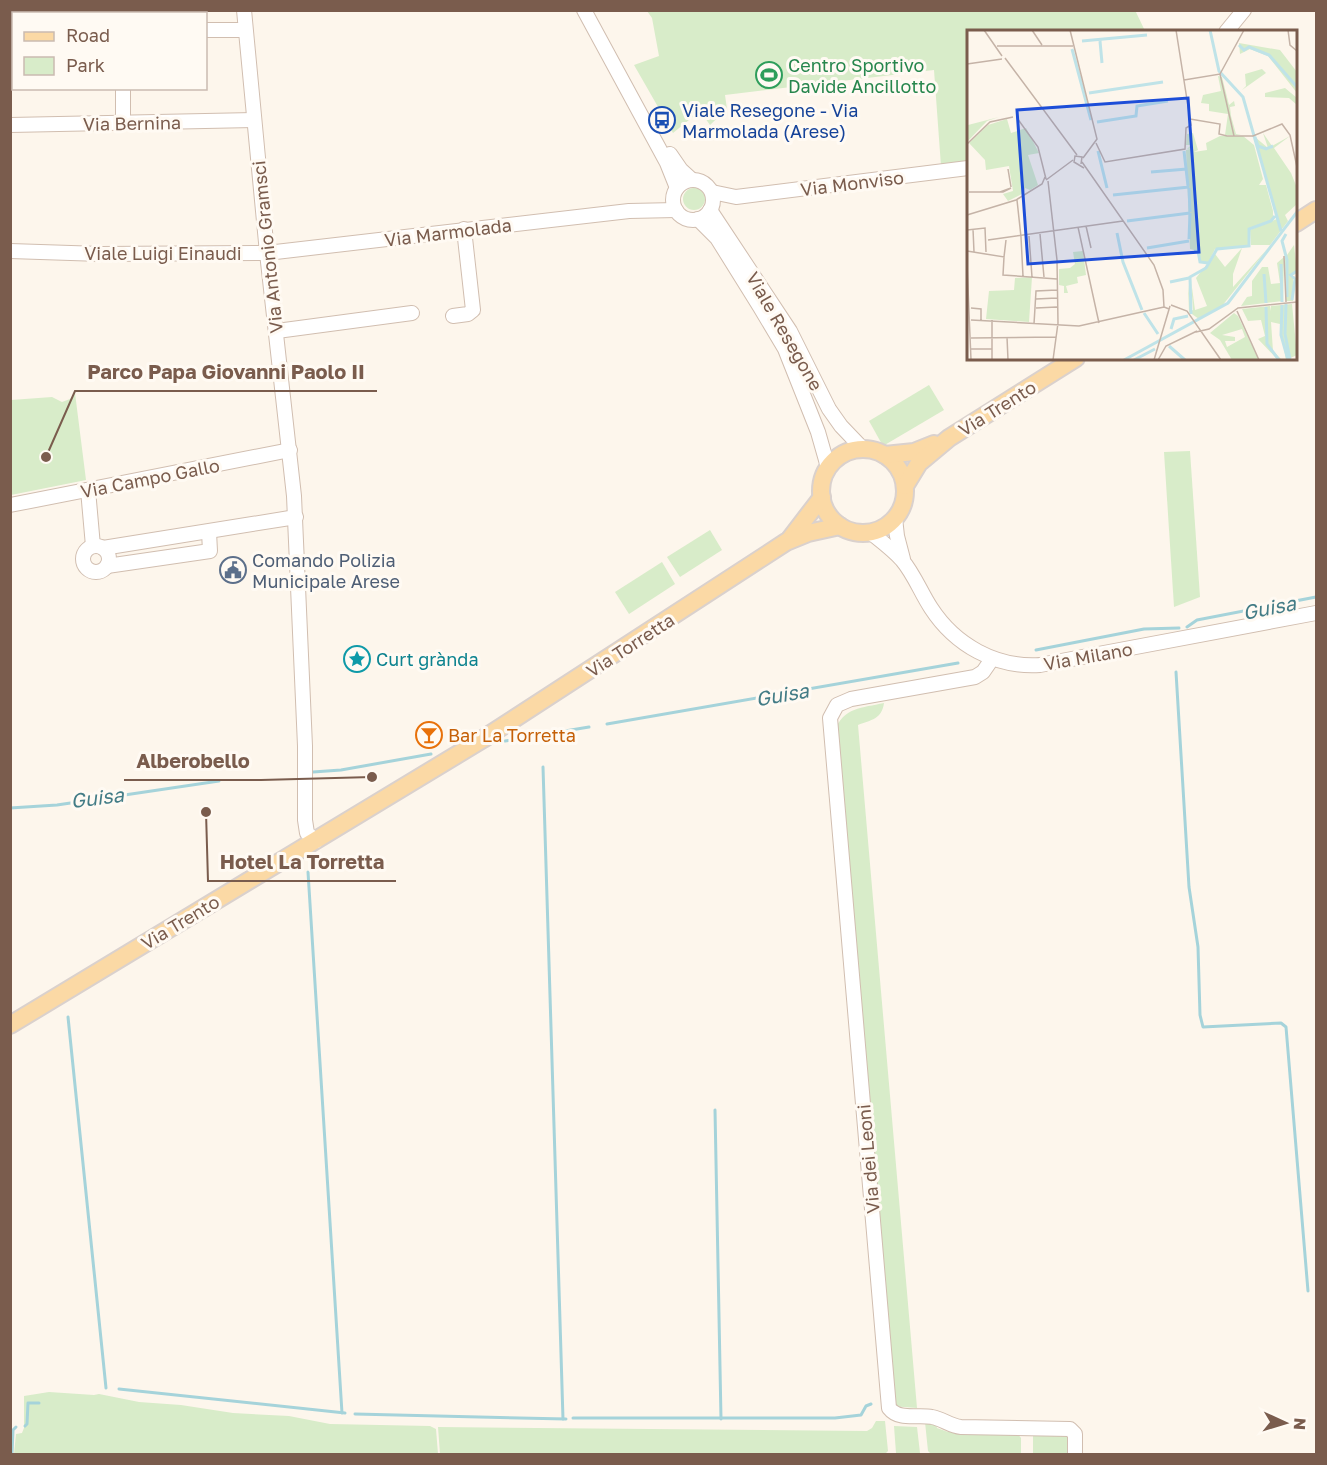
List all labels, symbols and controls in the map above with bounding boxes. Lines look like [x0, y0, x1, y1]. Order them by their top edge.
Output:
legend [12, 12, 207, 90]
text: Road [66, 24, 110, 46]
inset map [967, 30, 1297, 360]
text: Park [66, 54, 105, 76]
place label: Centro Sportivo Davide Ancillotto [788, 54, 936, 97]
sports icon: Centro Sportivo Davide Ancillotto [754, 60, 784, 90]
place label: Viale Resegone - Via Marmolada (Arese) [682, 99, 858, 142]
bus stop icon: Viale Resegone - Via Marmolada (Arese) [647, 105, 677, 135]
street label: Via Bernina [83, 111, 181, 135]
street label: Via Antonio Gramsci [247, 160, 287, 334]
street label: Via Monviso [799, 166, 905, 200]
street label: Via Marmolada [383, 213, 513, 251]
street label: Viale Luigi Einaudi [84, 242, 242, 264]
street label: Viale Resegone [742, 268, 828, 394]
callout: Parco Papa Giovanni Paolo II [75, 353, 377, 391]
text: Parco Papa Giovanni Paolo II [87, 359, 365, 383]
street label: Via Trento [954, 376, 1040, 440]
street label: Via Campo Gallo [79, 454, 221, 502]
place label: Comando Polizia Municipale Arese [252, 549, 400, 592]
public building icon: Comando Polizia Municipale Arese [218, 555, 248, 585]
water label: Guisa [1240, 590, 1298, 624]
street label: Via Torretta [582, 608, 678, 682]
street label: Via Milano [1042, 637, 1134, 675]
place icon: Curt grànda [342, 644, 372, 674]
place label: Curt grànda [376, 648, 479, 670]
water label: Guisa [754, 677, 811, 710]
bar icon: Bar La Torretta [414, 720, 444, 750]
place label: Bar La Torretta [448, 724, 576, 746]
callout: Alberobello [124, 742, 261, 780]
text: Alberobello [136, 748, 250, 772]
water label: Guisa [69, 782, 126, 812]
callout: Hotel La Torretta [208, 843, 396, 881]
text: Hotel La Torretta [220, 849, 384, 873]
street label: Via Trento [137, 890, 223, 954]
street label: Via dei Leoni [852, 1103, 884, 1215]
north arrow [1255, 1393, 1315, 1453]
text: N [1290, 1417, 1310, 1431]

